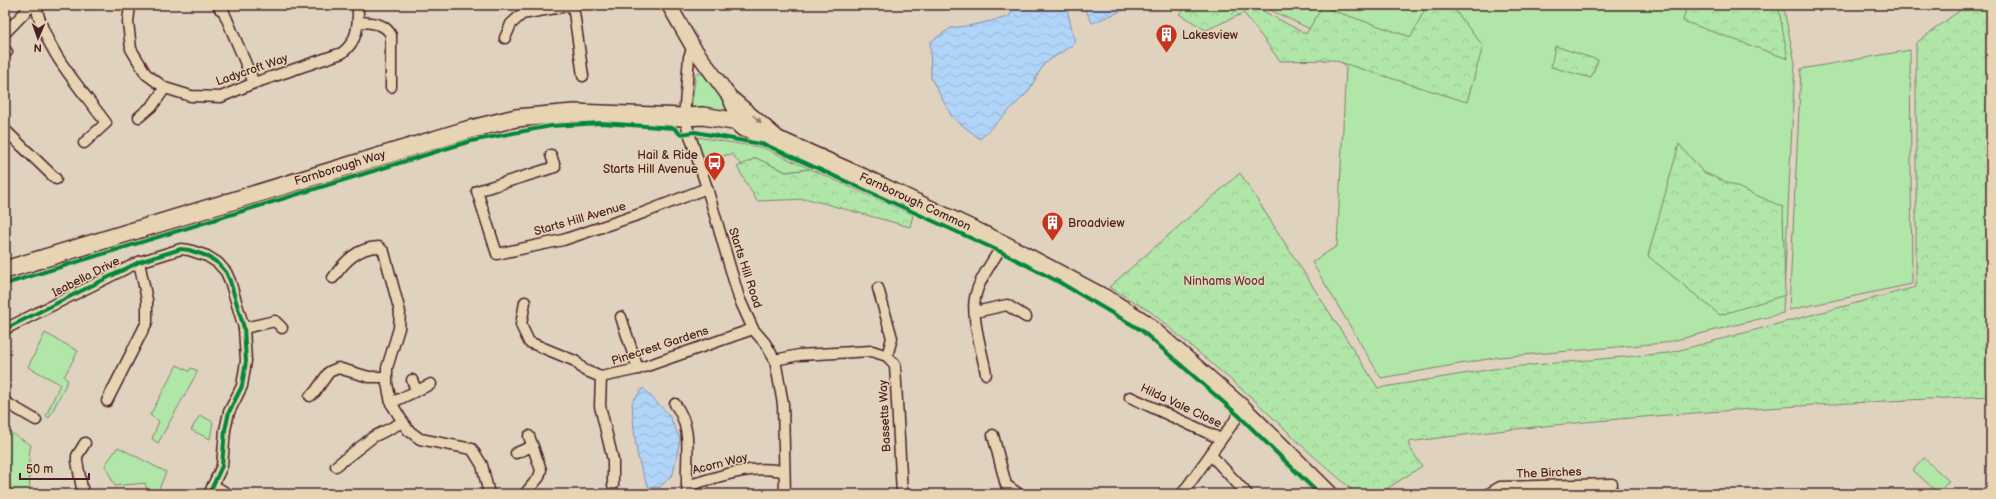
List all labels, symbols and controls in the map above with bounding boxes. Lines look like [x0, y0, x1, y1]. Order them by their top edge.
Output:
north arrow [18, 18, 58, 58]
building icon: Lakesview [1153, 22, 1179, 55]
place label: Lakesview [1182, 28, 1238, 43]
text: N [33, 41, 42, 54]
street label: Ladycroft Way [214, 50, 291, 89]
one-way arrow [752, 114, 761, 123]
street label: Farnborough Way [293, 147, 388, 189]
place label: Hail & Ride Starts Hill Avenue [603, 148, 698, 177]
bus stop icon: Hail & Ride Starts Hill Avenue [701, 149, 727, 182]
street label: Farnborough Common [857, 170, 973, 235]
street label: Starts Hill Avenue [532, 199, 628, 239]
building icon: Broadview [1039, 210, 1065, 243]
place label: Broadview [1068, 216, 1125, 231]
street label: Starts Hill Road [725, 226, 765, 310]
street label: Isabella Drive [50, 254, 122, 300]
park label: Ninhams Wood [1183, 274, 1265, 289]
street label: Pinecrest Gardens [610, 323, 711, 369]
street label: Bassetts Way [876, 379, 894, 453]
street label: Hilda Vale Close [1138, 381, 1224, 431]
street label: Acorn Way [691, 450, 750, 478]
scale bar [20, 455, 89, 481]
text: 50 m [26, 462, 53, 477]
street label: The Birches [1516, 464, 1582, 482]

